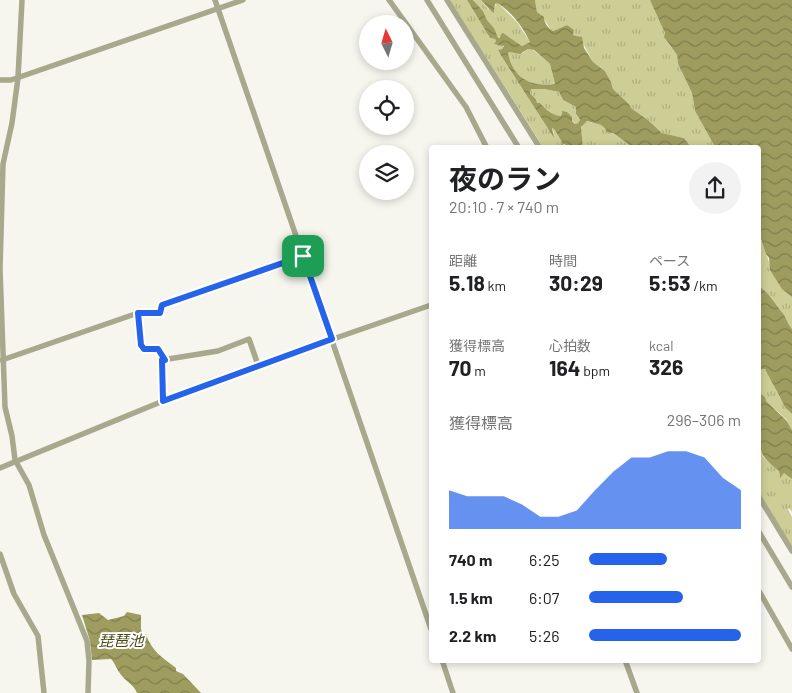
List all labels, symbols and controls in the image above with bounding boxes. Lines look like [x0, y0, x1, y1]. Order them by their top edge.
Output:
north arrow [359, 15, 414, 70]
map controls [359, 15, 414, 200]
button: locate [359, 80, 414, 135]
button: layers [359, 145, 414, 200]
text: 夜のラン [449, 161, 561, 195]
button: share [689, 162, 741, 214]
text: 20:10 · 7 × 740 m [449, 197, 559, 216]
pin [282, 235, 324, 277]
icon: arrive [289, 242, 317, 270]
text: 距離 [449, 252, 477, 269]
text: 時間 [549, 252, 577, 269]
text: ペース [649, 252, 690, 269]
text: 5.18 [449, 270, 485, 295]
text: 30:29 [549, 270, 603, 295]
text: 5:53 [649, 270, 691, 295]
text: km [485, 277, 506, 294]
text: /km [691, 277, 718, 294]
text: 獲得標高 [449, 337, 505, 354]
text: 心拍数 [549, 337, 591, 354]
text: kcal [649, 337, 673, 354]
text: 326 [649, 354, 683, 379]
text: 70 [449, 355, 471, 380]
text: 164 [549, 355, 580, 380]
text: m [471, 362, 486, 379]
text: bpm [580, 362, 610, 379]
text: 296–306 m [667, 410, 741, 429]
text: 獲得標高 [449, 413, 513, 432]
text: 740 m [449, 550, 492, 569]
text: 6:25 [529, 550, 559, 569]
text: 1.5 km [449, 588, 493, 607]
text: 6:07 [529, 588, 559, 607]
text: 2.2 km [449, 626, 496, 645]
text: 5:26 [529, 626, 559, 645]
water label: 琵琶池 [98, 631, 145, 649]

